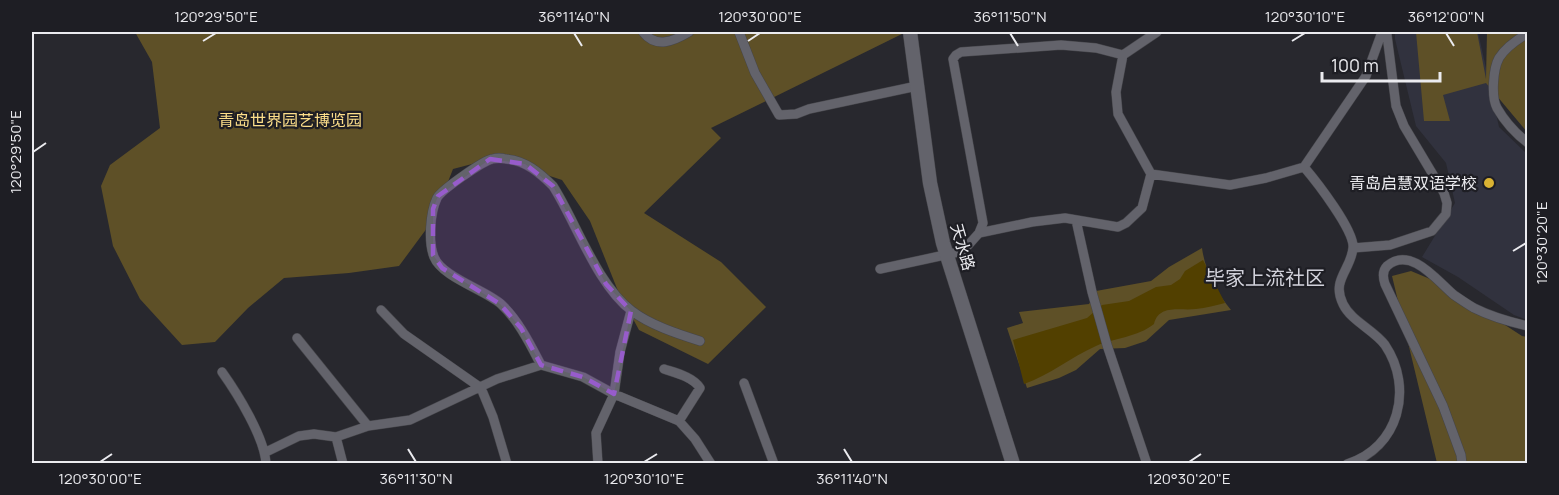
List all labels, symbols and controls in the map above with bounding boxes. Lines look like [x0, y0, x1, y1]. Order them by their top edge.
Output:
text: 120°29'50"E [174, 6, 258, 27]
text: 36°11'40"N [538, 6, 610, 27]
text: 120°30'00"E [718, 6, 802, 27]
text: 36°11'50"N [973, 6, 1047, 27]
text: 120°30'10"E [1265, 6, 1345, 27]
text: 36°12'00"N [1408, 6, 1484, 27]
scale bar [1322, 45, 1440, 83]
text: 100 m [1331, 53, 1379, 77]
park label: 青岛世界园艺博览园 [218, 109, 362, 131]
text: 120°29'50"E [5, 110, 26, 194]
place label: 青岛启慧双语学校 [1349, 172, 1477, 194]
marker: 青岛启慧双语学校 [1482, 176, 1496, 190]
text: 120°30'20"E [1531, 201, 1552, 285]
street label: 天水路 [946, 221, 980, 273]
district label: 毕家上流社区 [1205, 264, 1325, 291]
text: 120°30'00"E [58, 468, 142, 489]
text: 36°11'30"N [380, 468, 452, 489]
text: 120°30'10"E [604, 468, 684, 489]
text: 36°11'40"N [816, 468, 888, 489]
text: 120°30'20"E [1147, 468, 1231, 489]

